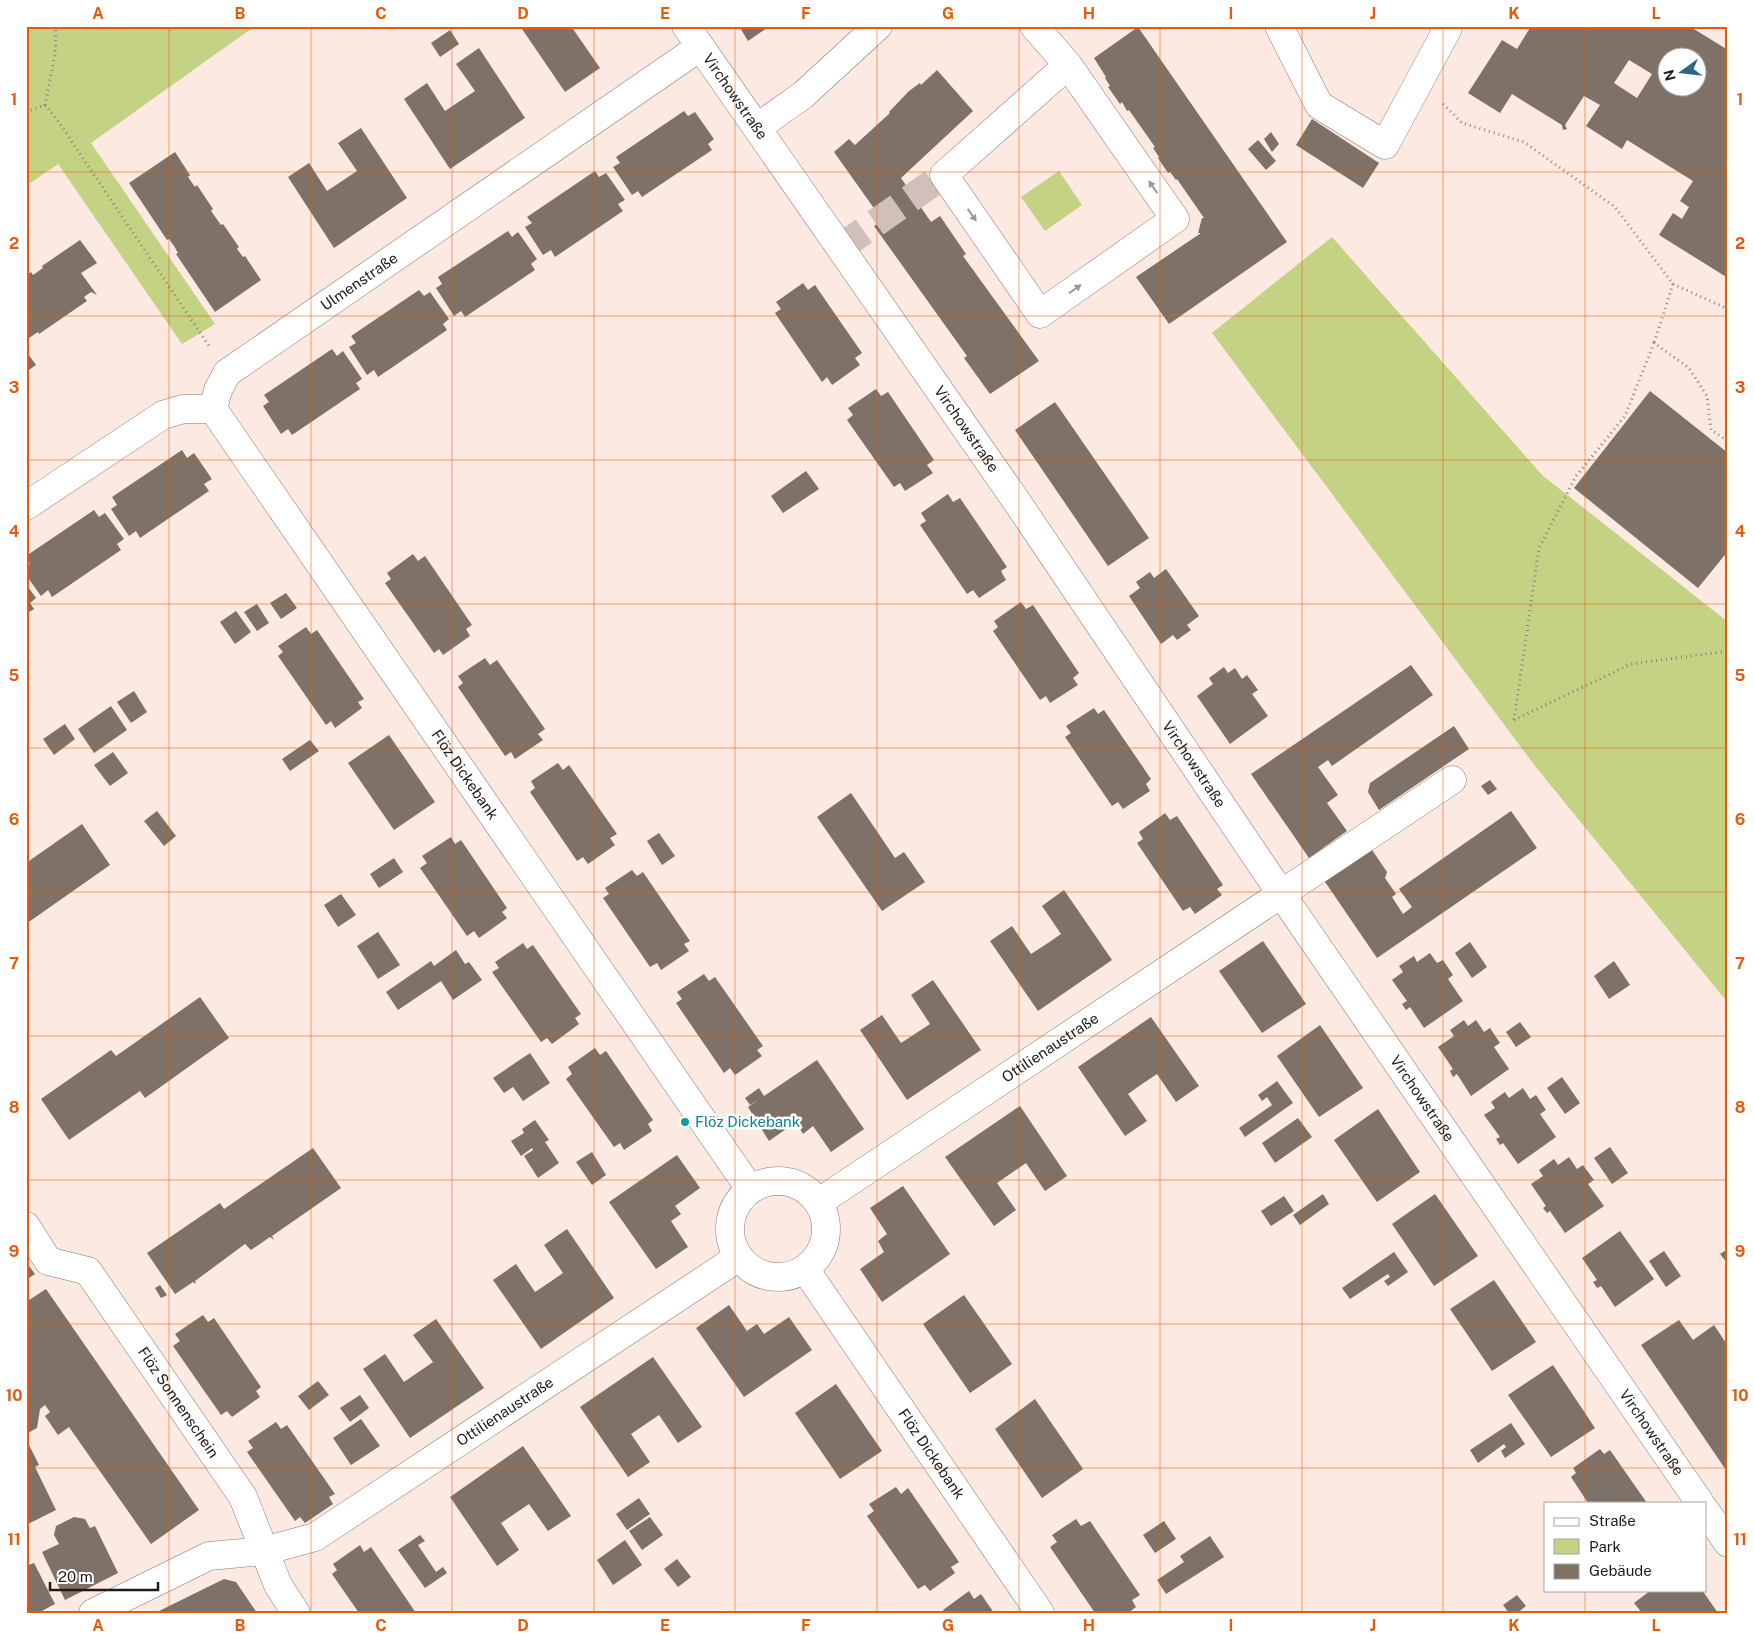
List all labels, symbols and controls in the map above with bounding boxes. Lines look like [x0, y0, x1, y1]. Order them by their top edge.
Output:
text: A [92, 4, 104, 23]
text: B [235, 4, 246, 23]
text: C [375, 4, 387, 23]
text: D [517, 4, 529, 23]
text: E [660, 4, 670, 23]
text: F [801, 4, 811, 23]
text: G [942, 4, 954, 23]
text: H [1083, 4, 1095, 23]
text: I [1229, 4, 1233, 23]
text: J [1370, 4, 1376, 23]
text: K [1508, 4, 1520, 23]
text: L [1651, 4, 1661, 23]
north arrow [1656, 48, 1706, 98]
street label: Virchowstraße [700, 50, 771, 143]
text: N [1660, 68, 1679, 83]
text: 1 [11, 90, 17, 109]
text: 1 [1737, 90, 1743, 109]
one-way arrow [1148, 180, 1158, 193]
one-way arrow [967, 208, 977, 222]
text: 2 [9, 234, 19, 253]
text: 2 [1735, 234, 1745, 253]
street label: Ulmenstraße [317, 249, 401, 314]
one-way arrow [1068, 284, 1082, 294]
text: 3 [9, 378, 19, 397]
text: 3 [1735, 378, 1745, 397]
street label: Virchowstraße [931, 383, 1002, 475]
text: 4 [9, 522, 20, 541]
text: 4 [1735, 522, 1746, 541]
text: 5 [9, 666, 20, 685]
text: 5 [1735, 666, 1746, 685]
street label: Virchowstraße [1159, 717, 1229, 810]
street label: Flöz Dickebank [428, 726, 502, 823]
text: 6 [9, 810, 19, 829]
text: 6 [1735, 810, 1745, 829]
text: 7 [9, 954, 19, 973]
text: 7 [1735, 954, 1745, 973]
street label: Ottilienaustraße [999, 1009, 1102, 1086]
street label: Virchowstraße [1387, 1052, 1458, 1145]
text: 8 [9, 1098, 20, 1117]
text: 8 [1735, 1098, 1746, 1117]
place label: Flöz Dickebank [695, 1113, 800, 1130]
marker: Flöz Dickebank [679, 1116, 691, 1128]
text: 9 [9, 1242, 19, 1261]
text: 9 [1735, 1242, 1745, 1261]
street label: Flöz Sonnenschein [135, 1344, 223, 1461]
street label: Ottilienaustraße [453, 1373, 556, 1449]
text: 10 [5, 1386, 23, 1405]
street label: Virchowstraße [1616, 1386, 1687, 1479]
text: 10 [1731, 1386, 1749, 1405]
street label: Flöz Dickebank [895, 1405, 968, 1502]
legend [1544, 1502, 1706, 1592]
text: Straße [1589, 1512, 1636, 1529]
text: 11 [7, 1530, 21, 1549]
text: 11 [1733, 1530, 1747, 1549]
text: Park [1589, 1538, 1621, 1555]
scale bar [50, 1559, 158, 1591]
text: Gebäude [1589, 1562, 1652, 1579]
text: 20 m [58, 1568, 93, 1585]
text: A [92, 1616, 104, 1635]
text: B [235, 1616, 246, 1635]
text: C [375, 1616, 387, 1635]
text: D [517, 1616, 529, 1635]
text: E [660, 1616, 670, 1635]
text: F [801, 1616, 811, 1635]
text: G [942, 1616, 954, 1635]
text: H [1083, 1616, 1095, 1635]
text: I [1229, 1616, 1233, 1635]
text: J [1370, 1616, 1376, 1635]
text: K [1508, 1616, 1520, 1635]
text: L [1651, 1616, 1661, 1635]

